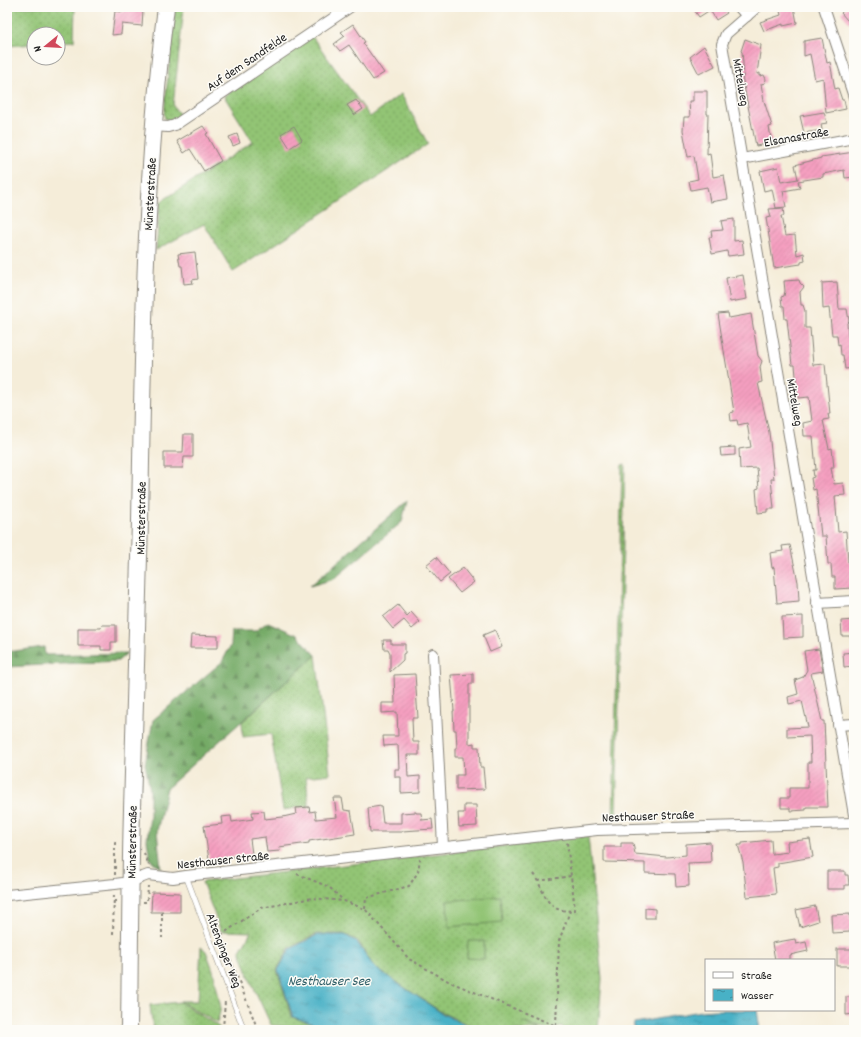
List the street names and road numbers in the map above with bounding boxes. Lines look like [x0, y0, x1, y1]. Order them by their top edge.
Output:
street label: Auf dem Sandfelde [203, 29, 292, 97]
street label: Mittelweg [726, 57, 753, 108]
street label: Elsanastraße [762, 123, 831, 154]
street label: Münsterstraße [140, 157, 163, 231]
street label: Mittelweg [780, 377, 807, 428]
street label: Münsterstraße [132, 481, 153, 555]
street label: Münsterstraße [123, 805, 144, 879]
street label: Nesthauser Straße [602, 806, 695, 829]
street label: Nesthauser Straße [176, 847, 270, 876]
street label: Altenginger Weg [200, 911, 246, 991]

